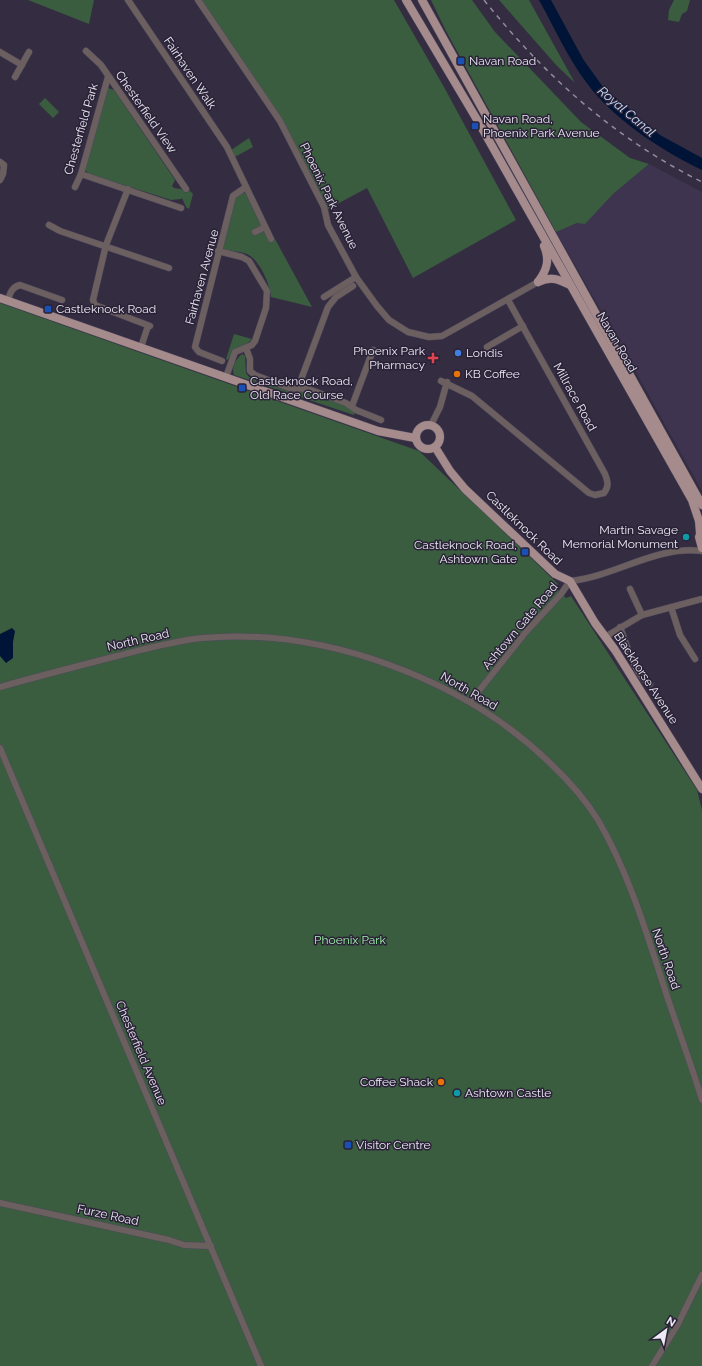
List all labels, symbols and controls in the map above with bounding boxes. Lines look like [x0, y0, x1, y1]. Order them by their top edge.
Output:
street label: Fairhaven Walk [161, 34, 220, 112]
place label: Navan Road [469, 54, 536, 68]
marker: Navan Road [456, 56, 466, 66]
street label: Chesterfield View [112, 68, 180, 156]
street label: Chesterfield Park [61, 81, 101, 176]
water label: Royal Canal [595, 83, 659, 140]
place label: Navan Road, Phoenix Park Avenue [483, 112, 600, 140]
marker: Navan Road, Phoenix Park Avenue [470, 121, 480, 131]
street label: Phoenix Park Avenue [297, 140, 361, 252]
street label: Fairhaven Avenue [183, 228, 221, 326]
place label: Castleknock Road [56, 302, 156, 316]
marker: Castleknock Road [43, 304, 53, 314]
street label: Navan Road [594, 309, 640, 375]
place label: Phoenix Park Pharmacy [353, 344, 426, 372]
place label: Londis [466, 346, 503, 360]
marker: Londis [453, 348, 463, 358]
marker: Phoenix Park Pharmacy [428, 353, 438, 363]
street label: Millrace Road [551, 360, 599, 434]
place label: KB Coffee [465, 367, 520, 381]
marker: KB Coffee [452, 369, 462, 379]
place label: Castleknock Road, Old Race Course [250, 374, 353, 402]
marker: Castleknock Road, Old Race Course [237, 383, 247, 393]
street label: Castleknock Road [483, 488, 565, 568]
place label: Martin Savage Memorial Monument [562, 523, 678, 551]
marker: Martin Savage Memorial Monument [681, 532, 691, 542]
place label: Castleknock Road, Ashtown Gate [414, 538, 517, 566]
marker: Castleknock Road, Ashtown Gate [520, 547, 530, 557]
street label: Ashtown Gate Road [480, 580, 560, 672]
street label: North Road [106, 626, 170, 654]
street label: Blackhorse Avenue [611, 629, 681, 727]
street label: North Road [438, 669, 500, 713]
street label: North Road [649, 927, 683, 991]
park label: Phoenix Park [314, 933, 387, 947]
street label: Chesterfield Avenue [113, 999, 169, 1107]
place label: Coffee Shack [360, 1075, 434, 1089]
marker: Coffee Shack [436, 1077, 446, 1087]
place label: Ashtown Castle [465, 1086, 551, 1100]
marker: Ashtown Castle [452, 1088, 462, 1098]
place label: Visitor Centre [356, 1138, 431, 1152]
marker: Visitor Centre [343, 1140, 353, 1150]
street label: Furze Road [76, 1202, 140, 1228]
north arrow [646, 1310, 686, 1350]
text: N [664, 1314, 678, 1330]

